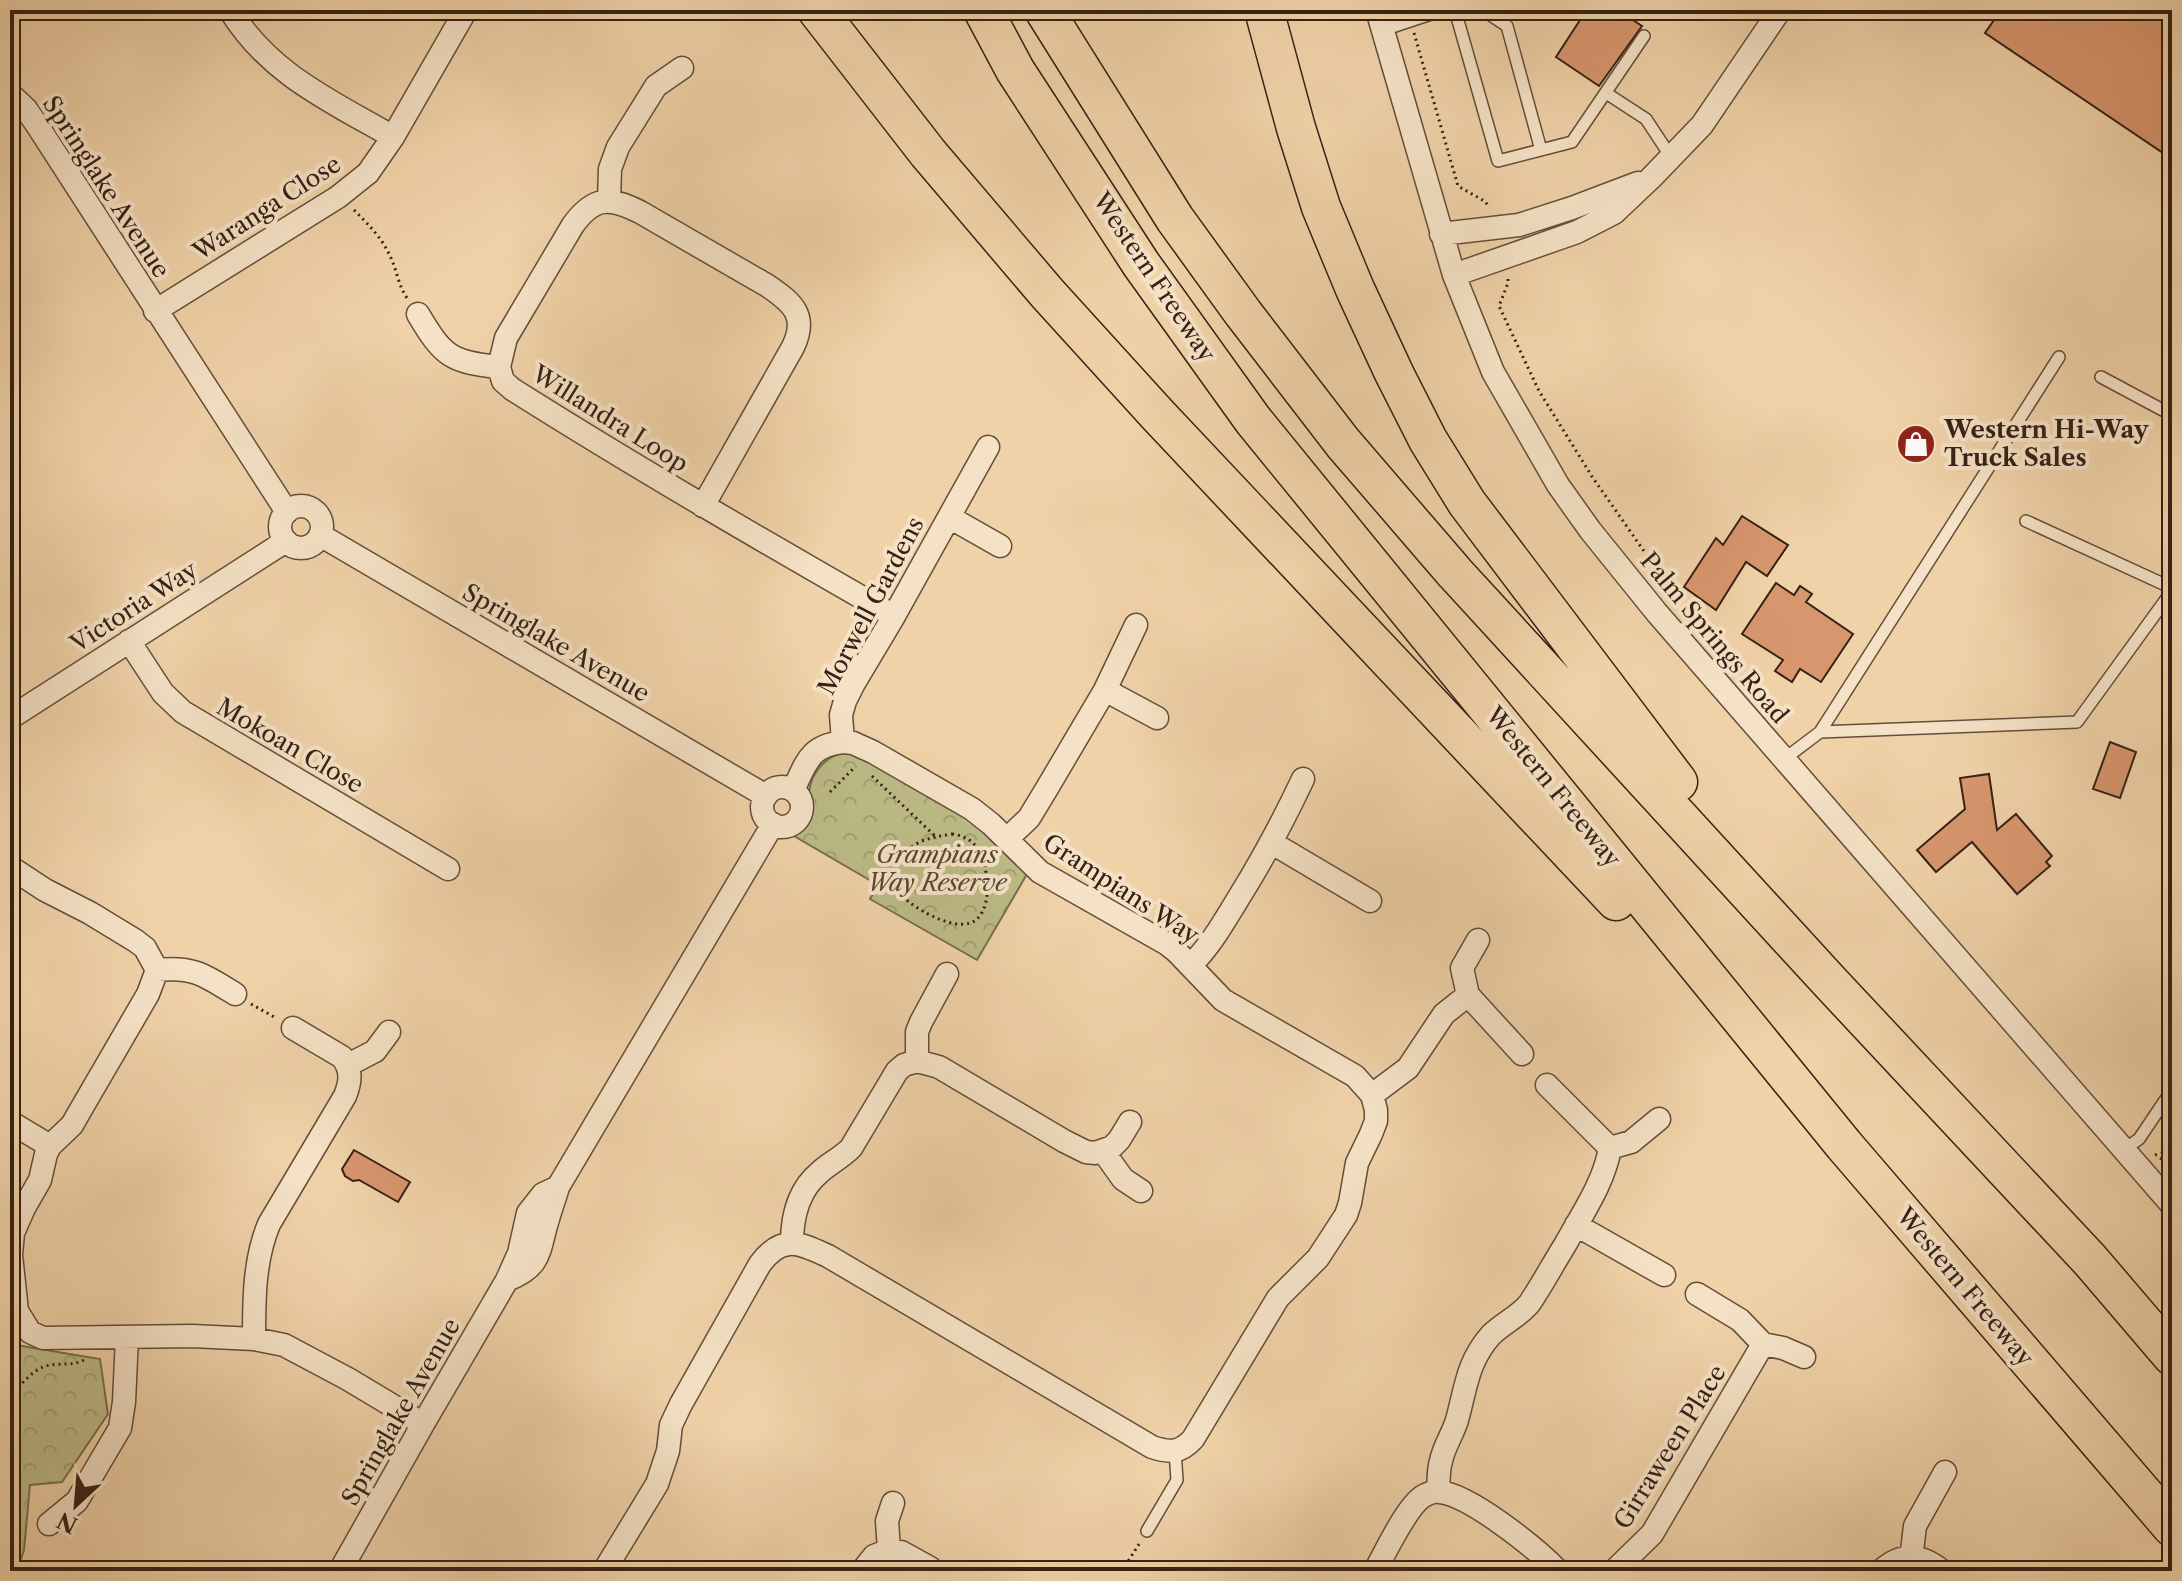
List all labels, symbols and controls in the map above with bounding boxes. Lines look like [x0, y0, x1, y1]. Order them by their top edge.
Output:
street label: Springlake Avenue [37, 90, 176, 283]
street label: Waranga Close [187, 149, 346, 267]
street label: Western Freeway [1087, 186, 1222, 367]
street label: Willandra Loop [526, 358, 694, 478]
place label: Western Hi-Way Truck Sales [1943, 415, 2150, 472]
shop icon: Western Hi-Way Truck Sales [1895, 423, 1937, 465]
street label: Morwell Gardens [811, 512, 930, 700]
street label: Palm Springs Road [1634, 546, 1795, 729]
street label: Victoria Way [64, 555, 203, 659]
street label: Springlake Avenue [458, 577, 655, 708]
street label: Mokoan Close [212, 692, 369, 799]
street label: Western Freeway [1479, 700, 1627, 873]
street label: Grampians Way [1038, 828, 1205, 950]
park label: Grampians Way Reserve [867, 840, 1008, 897]
street label: Western Freeway [1890, 1201, 2040, 1372]
street label: Springlake Avenue [335, 1313, 466, 1510]
street label: Girraween Place [1607, 1359, 1732, 1534]
north arrow [36, 1465, 116, 1545]
text: N [53, 1506, 82, 1539]

